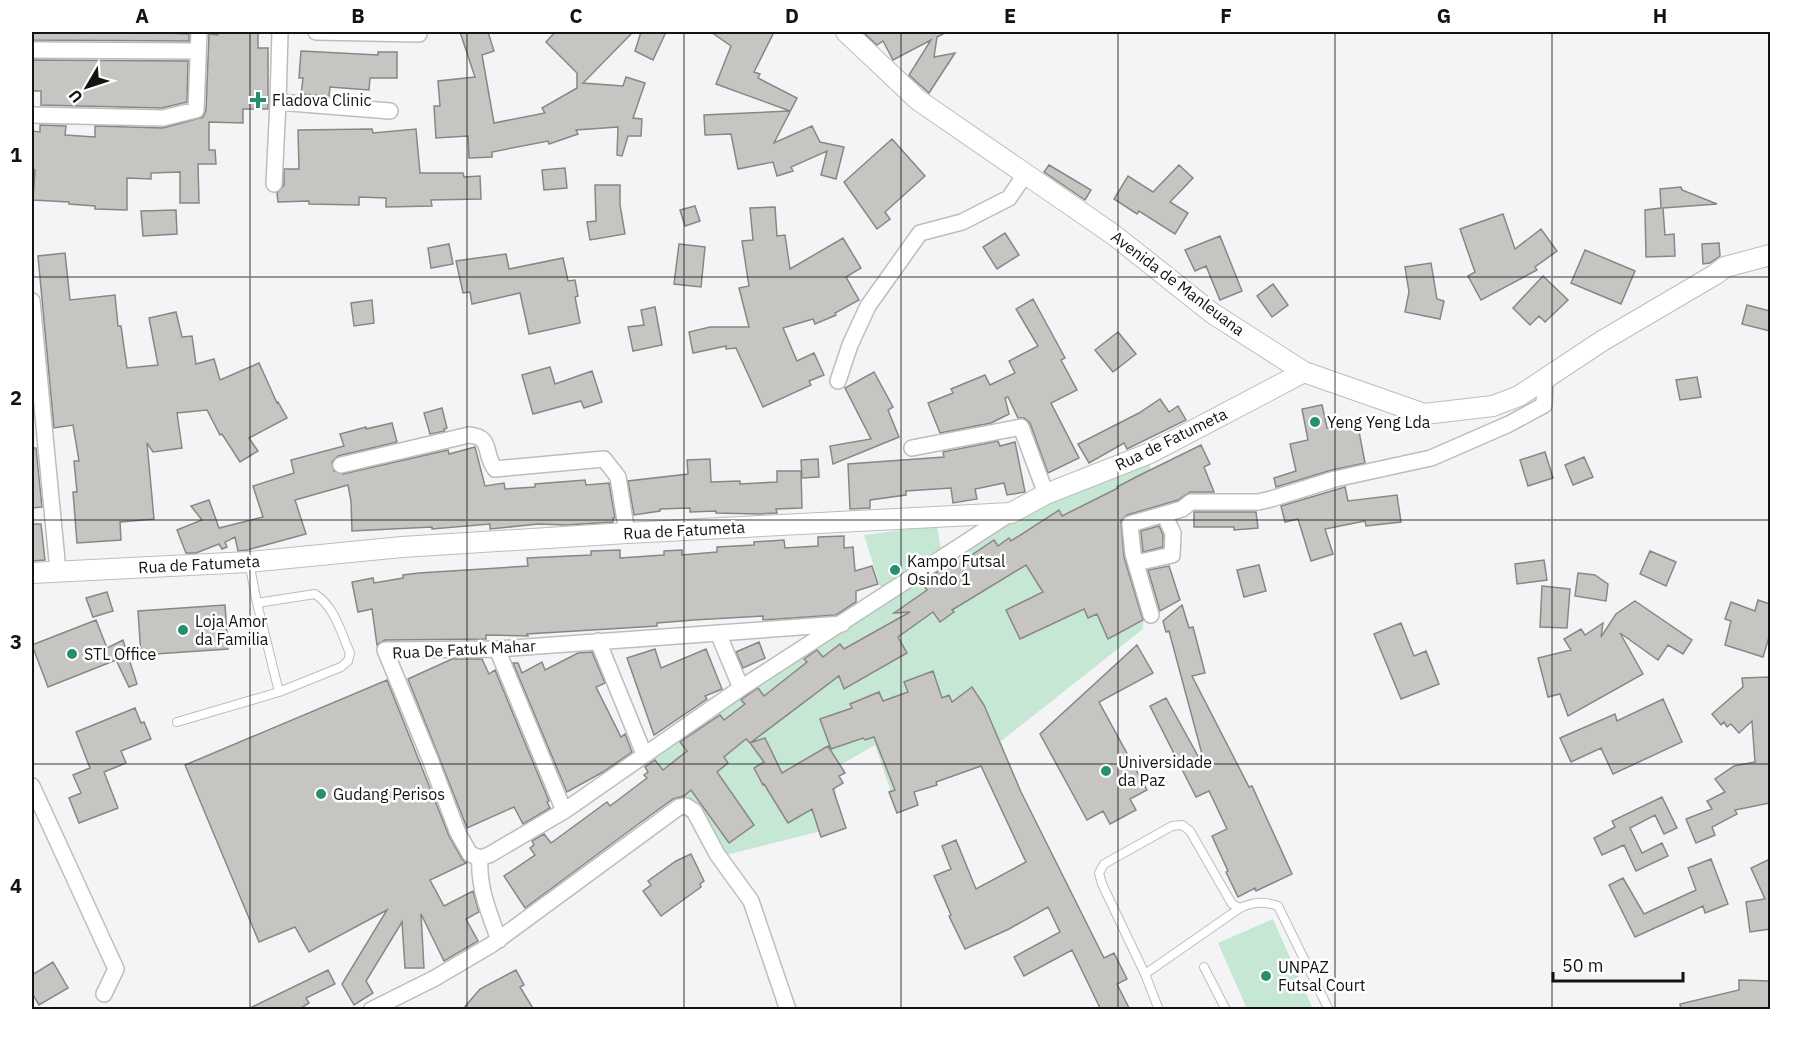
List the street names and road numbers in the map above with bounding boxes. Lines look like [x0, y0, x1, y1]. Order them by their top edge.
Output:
street label: Avenida de Manleuana [1107, 226, 1249, 340]
street label: Rua de Fatumeta [1112, 403, 1231, 475]
street label: Rua de Fatumeta [623, 517, 746, 543]
street label: Rua de Fatumeta [138, 551, 261, 577]
street label: Rua De Fatuk Mahar [392, 635, 536, 663]

